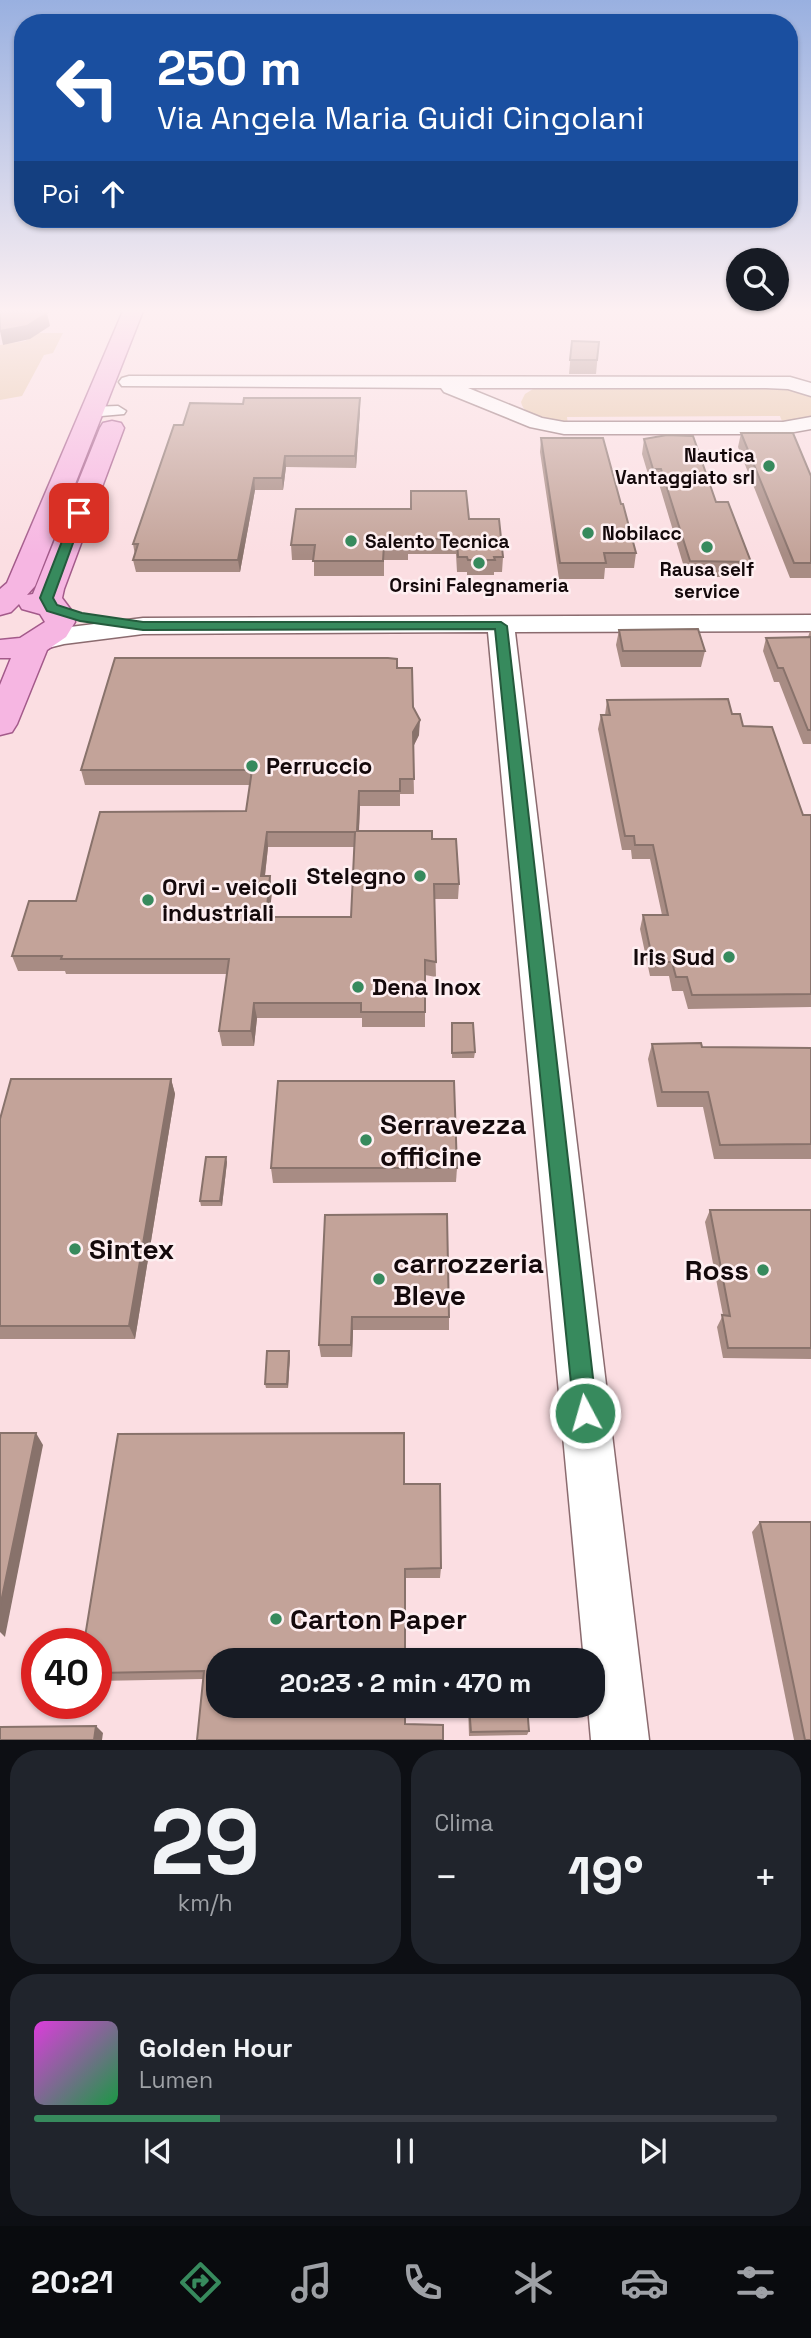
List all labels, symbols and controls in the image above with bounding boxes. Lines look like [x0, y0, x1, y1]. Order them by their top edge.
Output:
text: 250 m [157, 37, 302, 99]
icon: left [42, 42, 133, 133]
text: Via Angela Maria Guidi Cingolani [157, 98, 644, 138]
icon: ahead [94, 175, 132, 213]
text: Poi [42, 177, 80, 211]
map controls [726, 248, 789, 311]
button: search [726, 248, 789, 311]
place label: Nautica Vantaggiato srl [615, 443, 755, 490]
marker: Nautica Vantaggiato srl [761, 458, 777, 474]
pin [49, 483, 109, 543]
icon: arrive [60, 494, 98, 532]
place label: Nobilacc [602, 521, 682, 546]
marker: Nobilacc [580, 525, 596, 541]
place label: Salento Tecnica [365, 529, 510, 554]
marker: Salento Tecnica [343, 533, 359, 549]
marker: Rausa self service [699, 539, 715, 555]
marker: Orsini Falegnameria [471, 555, 487, 571]
place label: Rausa self service [660, 557, 754, 604]
place label: Orsini Falegnameria [389, 573, 569, 598]
place label: Perruccio [266, 751, 372, 781]
marker: Perruccio [244, 758, 260, 774]
place label: Stelegno [306, 861, 406, 891]
marker: Stelegno [412, 868, 428, 884]
place label: Orvi - veicoli industriali [162, 872, 297, 928]
marker: Orvi - veicoli industriali [140, 892, 156, 908]
place label: Iris Sud [633, 942, 715, 972]
marker: Iris Sud [721, 949, 737, 965]
place label: Dena Inox [372, 972, 481, 1002]
marker: Dena Inox [350, 979, 366, 995]
place label: Serravezza officine [380, 1106, 526, 1174]
marker: Serravezza officine [358, 1132, 374, 1148]
place label: Sintex [89, 1231, 174, 1267]
marker: Sintex [67, 1241, 83, 1257]
place label: carrozzeria Bleve [393, 1245, 544, 1313]
place label: Ross [685, 1252, 749, 1288]
marker: Ross [755, 1262, 771, 1278]
marker: carrozzeria Bleve [371, 1271, 387, 1287]
position arrow [548, 1376, 622, 1450]
place label: Carton Paper [290, 1601, 467, 1637]
marker: Carton Paper [268, 1611, 284, 1627]
speed limit sign: 40 [21, 1628, 112, 1719]
text: 20:23 · 2 min · 470 m [280, 1666, 531, 1700]
text: 29 [150, 1784, 260, 1901]
text: Clima [435, 1808, 494, 1838]
text: 19° [568, 1843, 644, 1909]
text: − [435, 1853, 458, 1901]
text: + [753, 1853, 777, 1901]
text: km/h [178, 1888, 233, 1918]
text: Golden Hour [139, 2031, 293, 2065]
text: Lumen [139, 2065, 213, 2095]
icon: previous [139, 2132, 177, 2170]
icon: pause [386, 2132, 424, 2170]
icon: next [634, 2132, 672, 2170]
icon: directions [176, 2258, 225, 2307]
icon: music [287, 2258, 336, 2307]
icon: phone [398, 2258, 447, 2307]
icon: climate [509, 2258, 558, 2307]
icon: car [620, 2258, 669, 2307]
icon: filters [731, 2258, 780, 2307]
text: 20:21 [31, 2262, 114, 2302]

